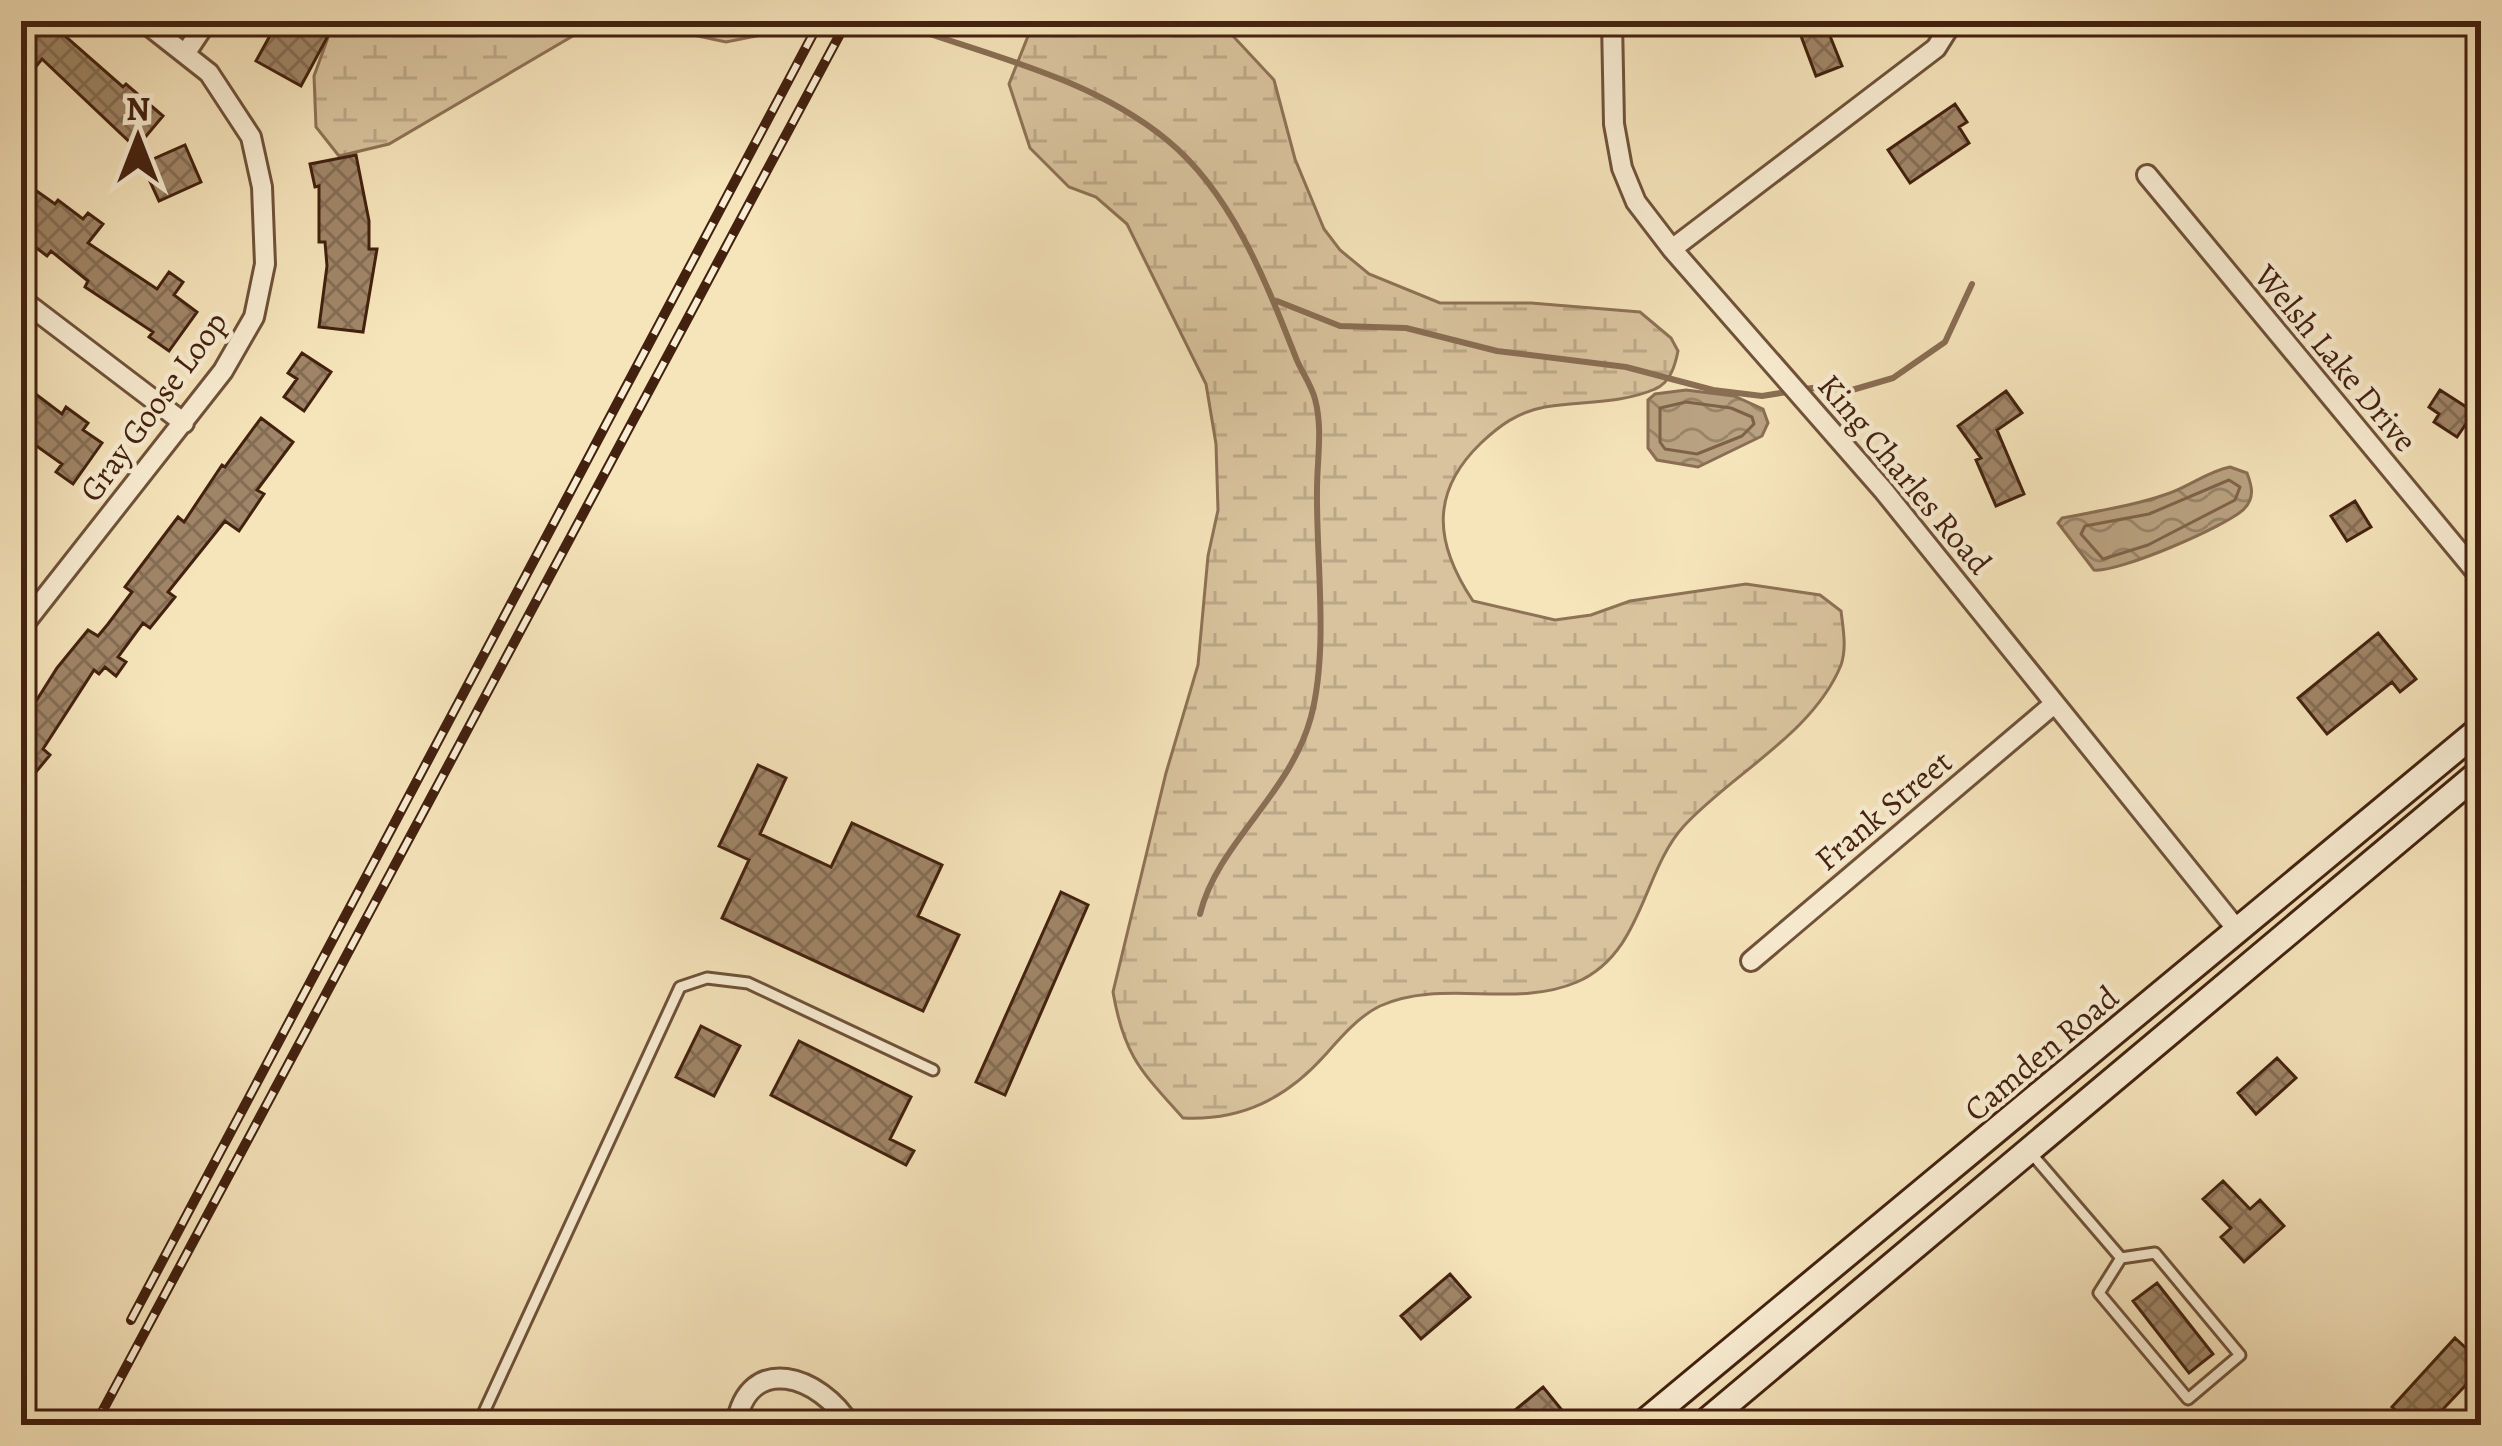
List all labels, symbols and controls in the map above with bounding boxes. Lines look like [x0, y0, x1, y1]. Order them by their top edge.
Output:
north arrow [78, 78, 198, 198]
text: N [126, 86, 150, 131]
street label: Welsh Lake Drive [2244, 254, 2428, 461]
street label: Gray Goose Loop [69, 302, 237, 510]
street label: King Charles Road [1808, 364, 2002, 584]
street label: Frank Street [1805, 739, 1961, 881]
street label: Camden Road [1954, 975, 2128, 1131]

